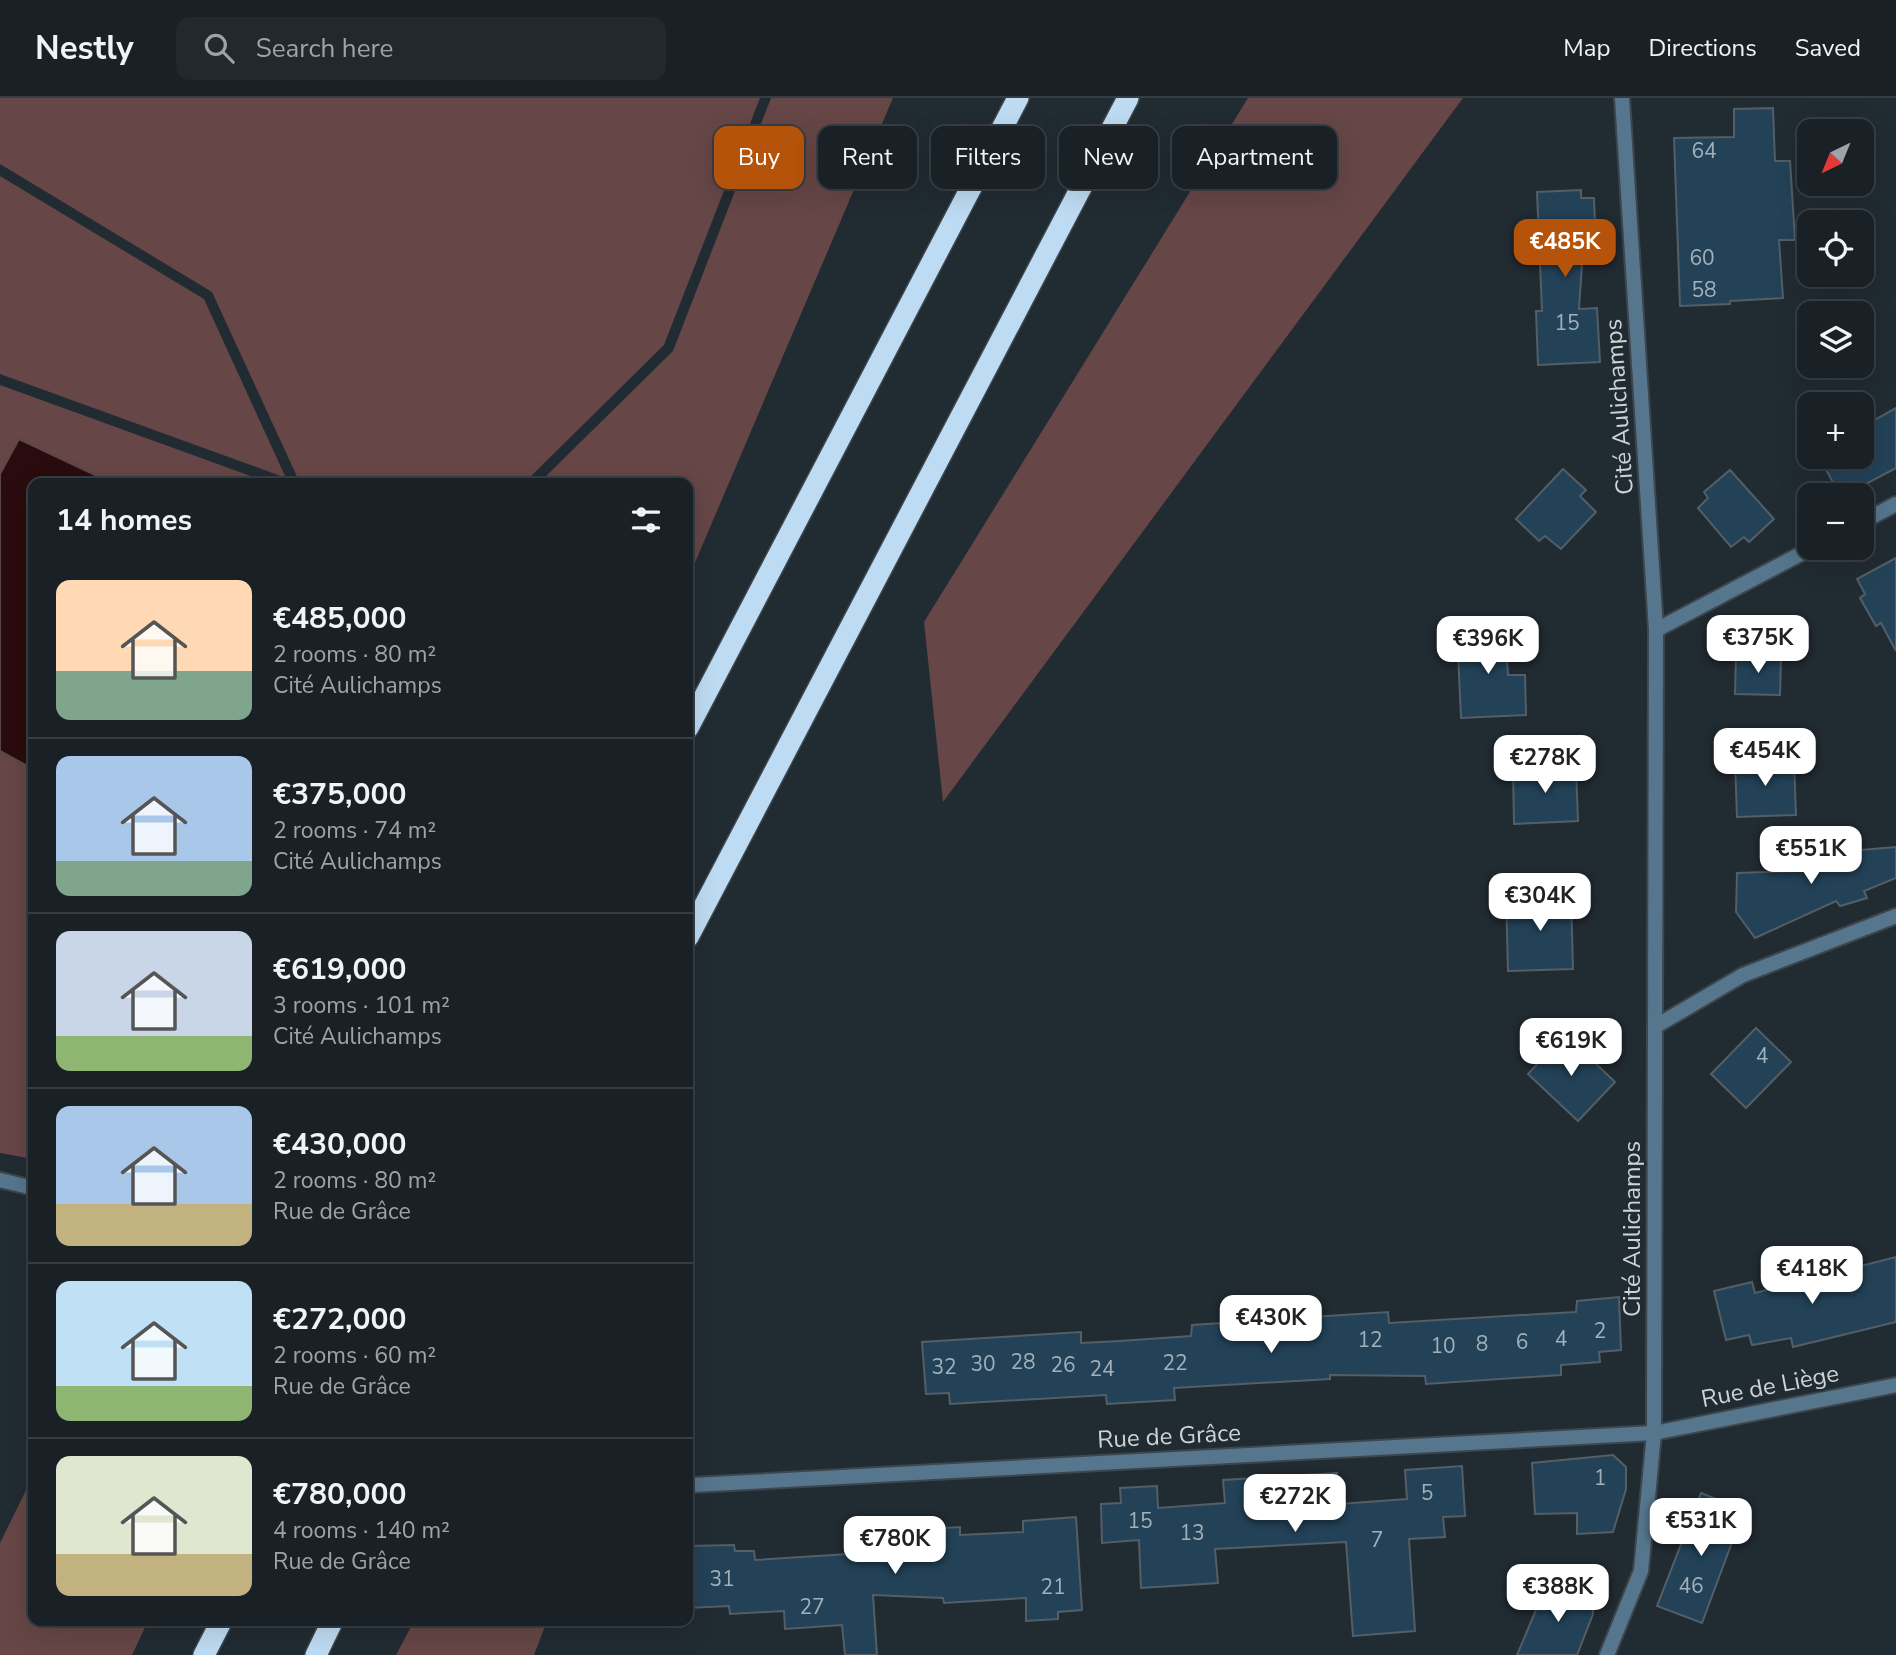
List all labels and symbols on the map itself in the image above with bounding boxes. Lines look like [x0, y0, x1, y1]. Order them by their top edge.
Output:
north arrow [1797, 119, 1874, 196]
house number: 64 [1691, 137, 1717, 165]
pin: €485K [1516, 220, 1614, 279]
house number: 60 [1689, 244, 1715, 272]
house number: 58 [1691, 276, 1717, 304]
house number: 15 [1554, 309, 1580, 337]
street label: Cité Aulichamps [1597, 318, 1641, 496]
pin: €396K [1439, 616, 1537, 676]
pin: €375K [1709, 616, 1807, 675]
pin: €454K [1716, 728, 1814, 788]
pin: €278K [1496, 736, 1594, 795]
pin: €551K [1762, 826, 1860, 886]
pin: €304K [1491, 874, 1589, 933]
pin: €619K [1522, 1018, 1620, 1078]
house number: 4 [1756, 1042, 1768, 1070]
street label: Cité Aulichamps [1616, 1141, 1648, 1317]
pin: €418K [1763, 1246, 1861, 1306]
pin: €430K [1222, 1296, 1320, 1355]
house number: 2 [1594, 1317, 1606, 1345]
house number: 4 [1555, 1325, 1567, 1353]
house number: 12 [1357, 1326, 1383, 1354]
house number: 6 [1516, 1328, 1528, 1356]
house number: 8 [1476, 1330, 1488, 1358]
house number: 10 [1430, 1332, 1456, 1360]
house number: 28 [1010, 1348, 1036, 1376]
house number: 22 [1162, 1349, 1188, 1377]
house number: 30 [970, 1350, 996, 1378]
house number: 26 [1050, 1351, 1076, 1379]
house number: 32 [931, 1353, 957, 1381]
house number: 24 [1089, 1355, 1115, 1383]
street label: Rue de Liège [1698, 1357, 1842, 1415]
street label: Rue de Grâce [1096, 1416, 1242, 1456]
house number: 1 [1594, 1464, 1606, 1492]
pin: €272K [1246, 1474, 1344, 1534]
house number: 5 [1421, 1479, 1433, 1507]
pin: €531K [1652, 1498, 1750, 1558]
house number: 15 [1127, 1507, 1153, 1535]
pin: €780K [846, 1516, 944, 1576]
house number: 13 [1179, 1519, 1205, 1547]
house number: 7 [1371, 1526, 1383, 1554]
pin: €388K [1509, 1564, 1607, 1624]
house number: 31 [709, 1565, 735, 1593]
house number: 46 [1678, 1572, 1704, 1600]
house number: 21 [1040, 1573, 1066, 1601]
house number: 27 [799, 1593, 825, 1621]

